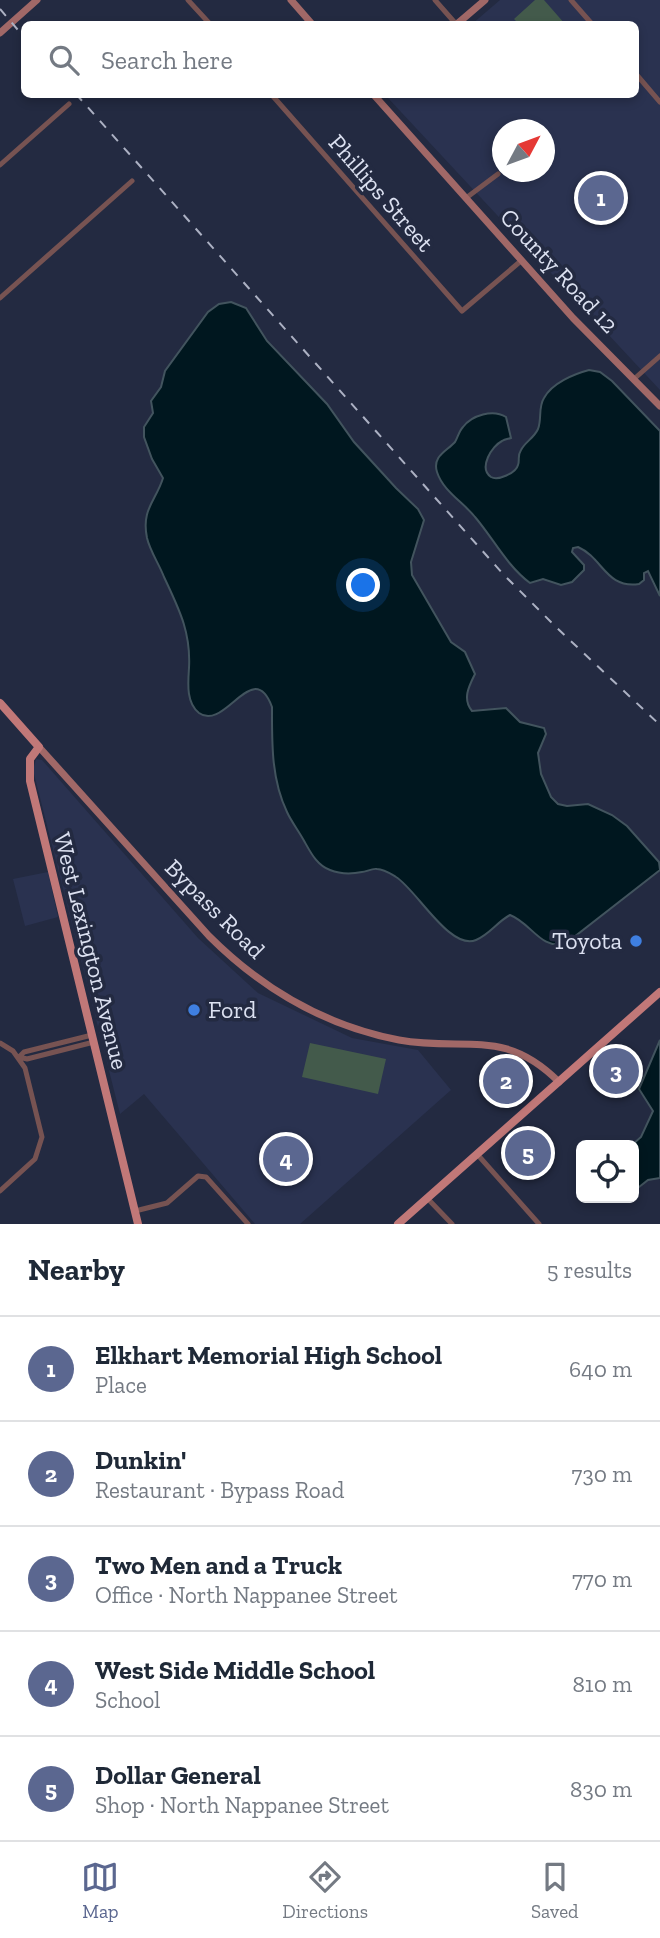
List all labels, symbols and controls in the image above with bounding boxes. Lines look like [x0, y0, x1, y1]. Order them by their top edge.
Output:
search box [21, 21, 639, 98]
icon: search [45, 41, 83, 79]
text: Search here [101, 44, 233, 76]
north arrow [492, 119, 555, 182]
street label: Phillips Street [323, 128, 440, 257]
pin: 1 [578, 172, 624, 224]
street label: County Road 12 [494, 202, 624, 339]
your location [346, 568, 380, 602]
street label: West Lexington Avenue [48, 829, 135, 1072]
street label: Bypass Road [159, 853, 271, 965]
place label: Toyota [552, 926, 622, 955]
marker: Toyota [628, 933, 644, 949]
place label: Ford [208, 995, 256, 1024]
marker: Ford [186, 1002, 202, 1018]
pin: 3 [593, 1045, 639, 1097]
pin: 2 [483, 1055, 529, 1107]
pin: 5 [505, 1127, 551, 1179]
pin: 4 [263, 1133, 309, 1185]
map controls [576, 1140, 639, 1203]
button: locate [576, 1140, 639, 1203]
text: Nearby [28, 1252, 125, 1288]
text: 5 results [547, 1256, 632, 1284]
text: Elkhart Memorial High School [95, 1339, 442, 1371]
text: 1 [46, 1355, 56, 1383]
text: 640 m [569, 1355, 632, 1383]
text: Place [95, 1371, 147, 1399]
text: Dunkin' [95, 1444, 186, 1476]
text: 2 [45, 1460, 57, 1488]
text: 730 m [572, 1460, 632, 1488]
text: Restaurant · Bypass Road [95, 1476, 344, 1504]
text: Two Men and a Truck [95, 1549, 342, 1581]
text: 3 [45, 1565, 57, 1593]
text: 770 m [572, 1565, 632, 1593]
text: Office · North Nappanee Street [95, 1581, 398, 1609]
text: West Side Middle School [95, 1654, 375, 1686]
text: 4 [44, 1670, 58, 1698]
text: 810 m [572, 1670, 632, 1698]
text: School [95, 1686, 160, 1714]
text: Dollar General [95, 1759, 261, 1791]
text: 5 [45, 1775, 57, 1803]
text: 830 m [570, 1775, 632, 1803]
text: Shop · North Nappanee Street [95, 1791, 389, 1819]
tab: Map [81, 1858, 119, 1923]
tab: Directions [282, 1858, 368, 1923]
tab: Saved [531, 1858, 579, 1923]

